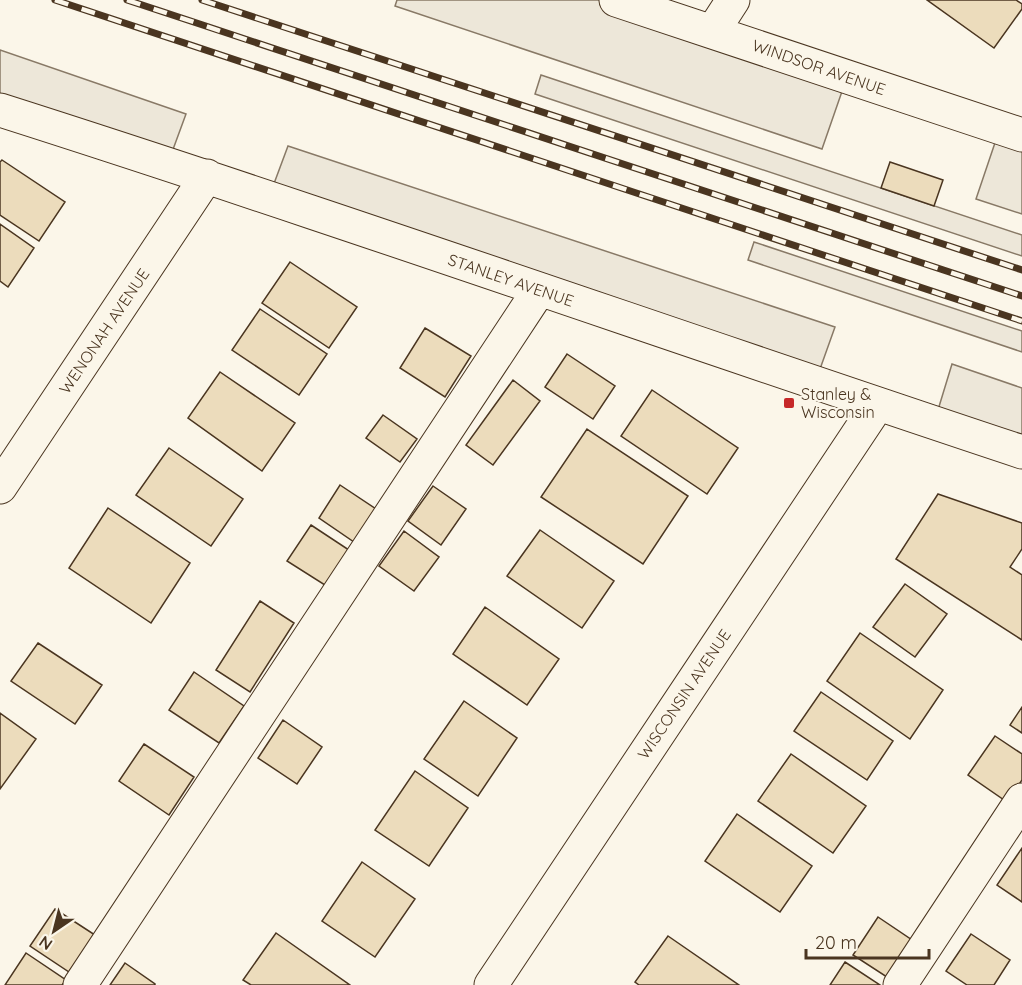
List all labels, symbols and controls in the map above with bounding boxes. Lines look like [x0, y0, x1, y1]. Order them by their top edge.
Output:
street label: WINDSOR AVENUE [750, 35, 888, 99]
street label: STANLEY AVENUE [446, 249, 576, 311]
street label: WENONAH AVENUE [55, 264, 153, 398]
place label: Stanley & Wisconsin [801, 384, 875, 422]
marker: Stanley & Wisconsin [782, 396, 796, 410]
street label: WISCONSIN AVENUE [633, 625, 735, 763]
north arrow [24, 901, 84, 961]
scale bar [806, 922, 929, 960]
text: 20 m [815, 931, 857, 954]
text: N [35, 932, 56, 955]

